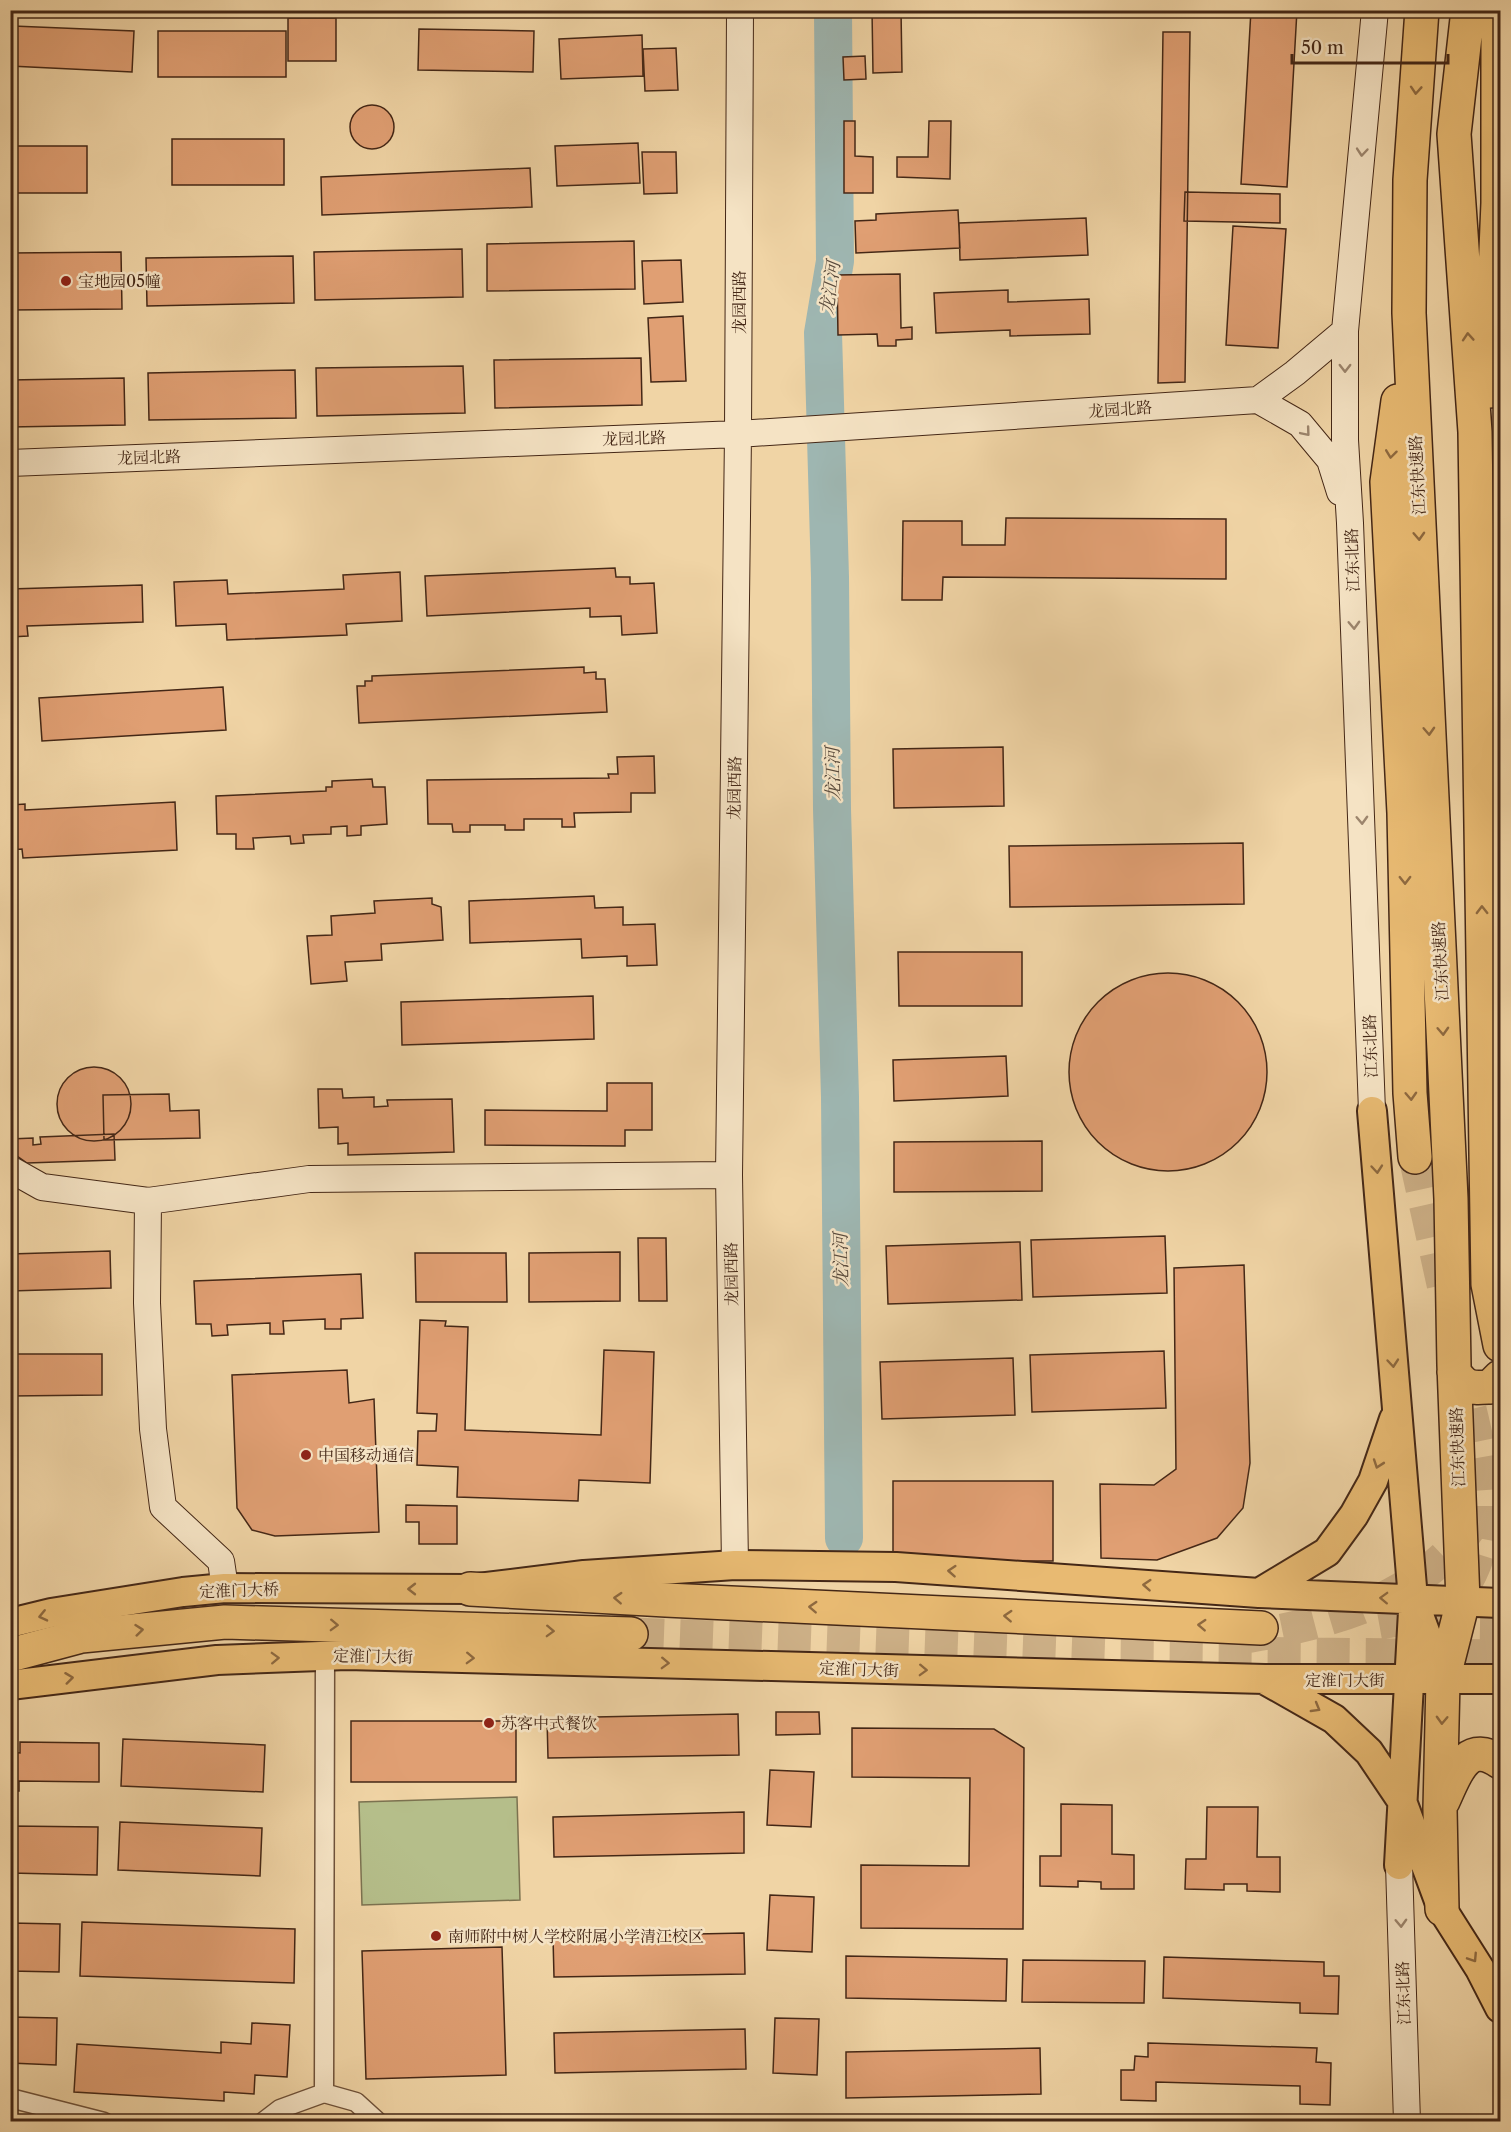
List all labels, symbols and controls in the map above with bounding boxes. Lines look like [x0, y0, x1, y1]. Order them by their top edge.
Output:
scale bar [1292, 27, 1448, 65]
text: 50 m [1301, 37, 1344, 59]
one-way arrow [1410, 85, 1423, 94]
one-way arrow [1356, 148, 1369, 157]
water label: 龙江河 [815, 257, 845, 316]
street label: 龙园西路 [729, 270, 749, 334]
place label: 宝地园05幢 [78, 271, 161, 291]
marker: 宝地园05幢 [59, 274, 73, 288]
one-way arrow [1462, 333, 1475, 342]
one-way arrow [1339, 363, 1351, 372]
street label: 龙园北路 [1087, 397, 1153, 421]
one-way arrow [1299, 425, 1310, 436]
street label: 龙园北路 [602, 427, 666, 449]
street label: 江东快速路 [1405, 435, 1429, 515]
street label: 龙园北路 [117, 446, 181, 468]
one-way arrow [1385, 450, 1398, 459]
street label: 江东北路 [1341, 528, 1363, 592]
one-way arrow [1413, 532, 1426, 541]
one-way arrow [1348, 621, 1361, 630]
one-way arrow [1422, 727, 1435, 736]
water label: 龙江河 [821, 744, 844, 801]
street label: 龙园西路 [723, 756, 745, 820]
one-way arrow [1355, 816, 1368, 825]
one-way arrow [1399, 875, 1412, 884]
one-way arrow [1476, 906, 1488, 915]
street label: 江东快速路 [1428, 921, 1452, 1001]
street label: 江东北路 [1359, 1014, 1381, 1078]
one-way arrow [1436, 1026, 1449, 1035]
one-way arrow [1404, 1091, 1417, 1100]
one-way arrow [1370, 1164, 1383, 1173]
water label: 龙江河 [829, 1230, 852, 1287]
street label: 龙园西路 [720, 1242, 742, 1306]
one-way arrow [1387, 1359, 1400, 1368]
street label: 江东快速路 [1446, 1407, 1468, 1487]
place label: 中国移动通信 [318, 1445, 414, 1465]
marker: 中国移动通信 [299, 1448, 313, 1462]
one-way arrow [1373, 1458, 1386, 1469]
one-way arrow [948, 1565, 957, 1578]
street label: 定淮门大桥 [199, 1579, 279, 1601]
one-way arrow [1142, 1579, 1151, 1592]
one-way arrow [407, 1583, 416, 1595]
one-way arrow [614, 1591, 623, 1604]
one-way arrow [1379, 1592, 1388, 1605]
one-way arrow [808, 1601, 817, 1614]
one-way arrow [38, 1608, 48, 1621]
one-way arrow [1003, 1610, 1012, 1622]
one-way arrow [329, 1618, 338, 1631]
one-way arrow [1198, 1618, 1207, 1631]
one-way arrow [135, 1624, 144, 1637]
one-way arrow [545, 1625, 554, 1638]
street label: 定淮门大街 [333, 1645, 413, 1667]
one-way arrow [271, 1651, 280, 1664]
one-way arrow [466, 1652, 475, 1665]
one-way arrow [661, 1657, 670, 1670]
street label: 定淮门大街 [819, 1658, 899, 1680]
one-way arrow [919, 1664, 928, 1677]
street label: 定淮门大街 [1305, 1670, 1385, 1690]
one-way arrow [64, 1672, 73, 1685]
one-way arrow [1310, 1701, 1320, 1713]
place label: 苏客中式餐饮 [501, 1713, 597, 1733]
marker: 苏客中式餐饮 [482, 1716, 496, 1730]
one-way arrow [1436, 1716, 1448, 1725]
one-way arrow [1395, 1919, 1407, 1928]
place label: 南师附中树人学校附属小学清江校区 [448, 1926, 704, 1946]
marker: 南师附中树人学校附属小学清江校区 [429, 1929, 443, 1943]
one-way arrow [1466, 1951, 1477, 1962]
street label: 江东北路 [1392, 1961, 1414, 2025]

